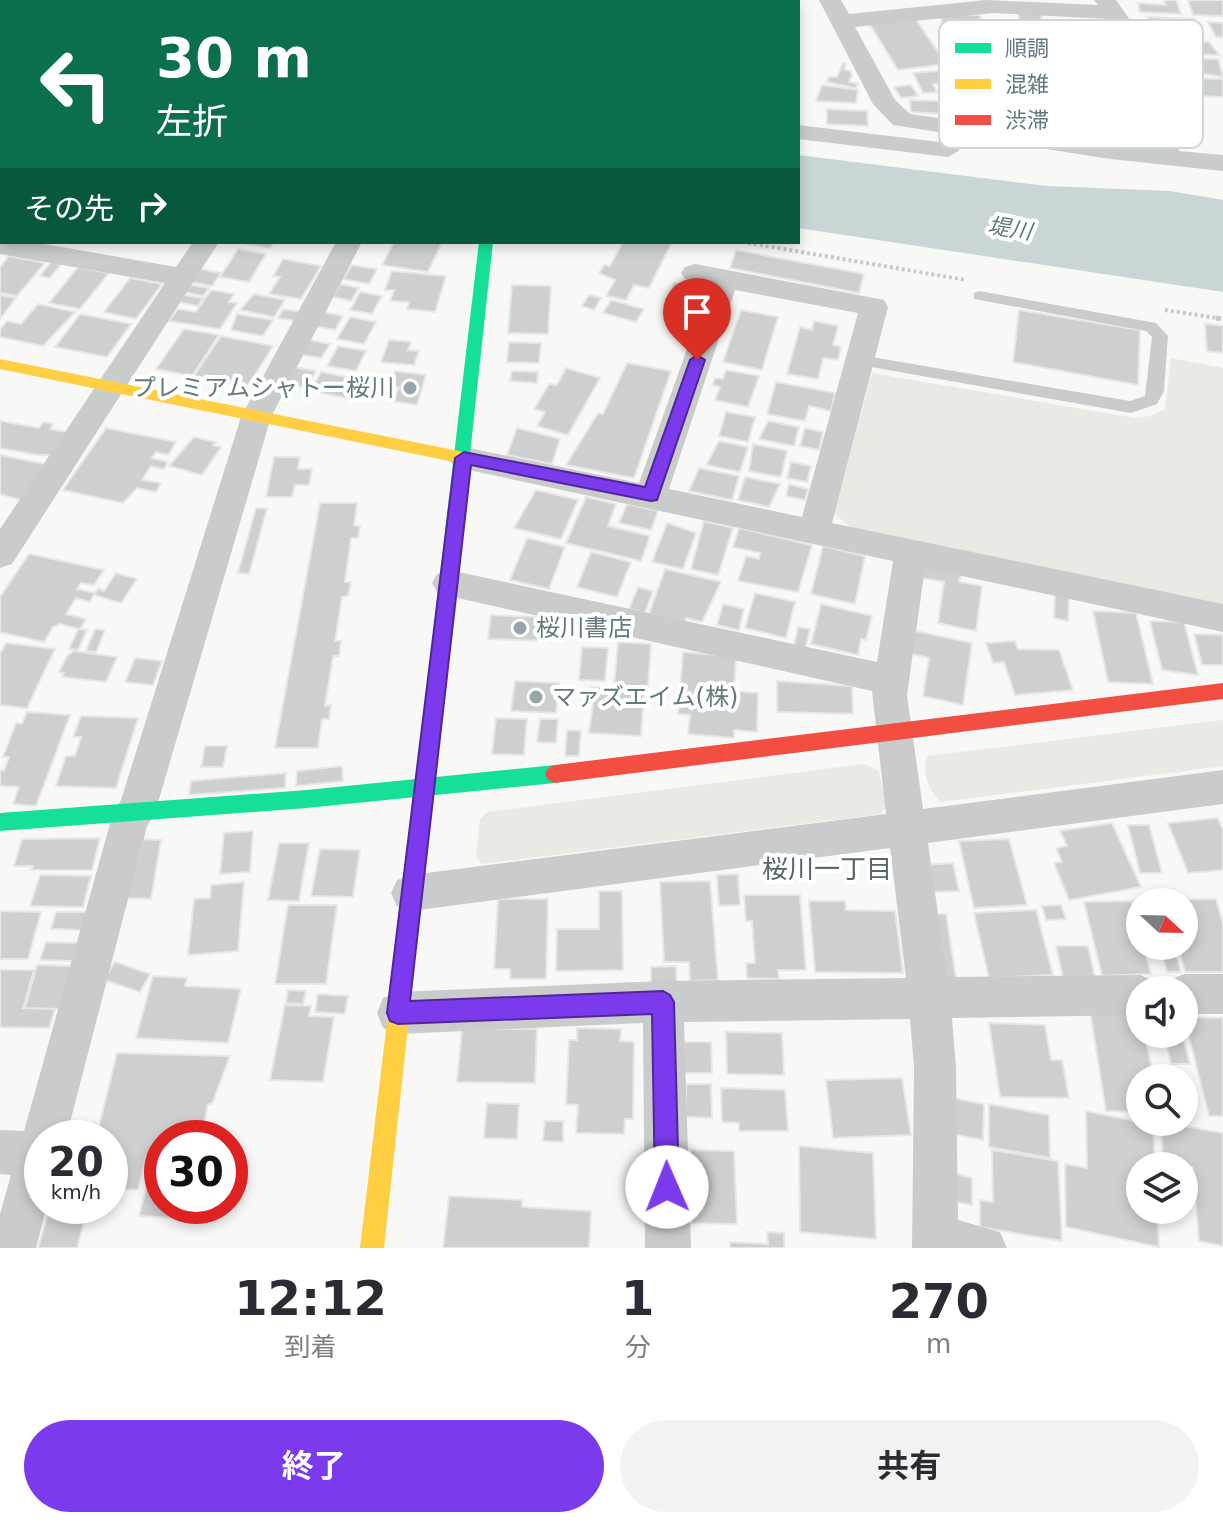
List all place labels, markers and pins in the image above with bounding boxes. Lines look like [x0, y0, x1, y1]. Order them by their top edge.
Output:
pin [663, 278, 731, 360]
place label: プレミアムシャトー桜川 [132, 374, 394, 402]
marker: プレミアムシャトー桜川 [401, 379, 419, 397]
place label: 桜川書店 [536, 614, 632, 642]
marker: 桜川書店 [511, 619, 529, 637]
place label: マァズエイム(株) [552, 683, 738, 711]
marker: マァズエイム(株) [527, 688, 545, 706]

